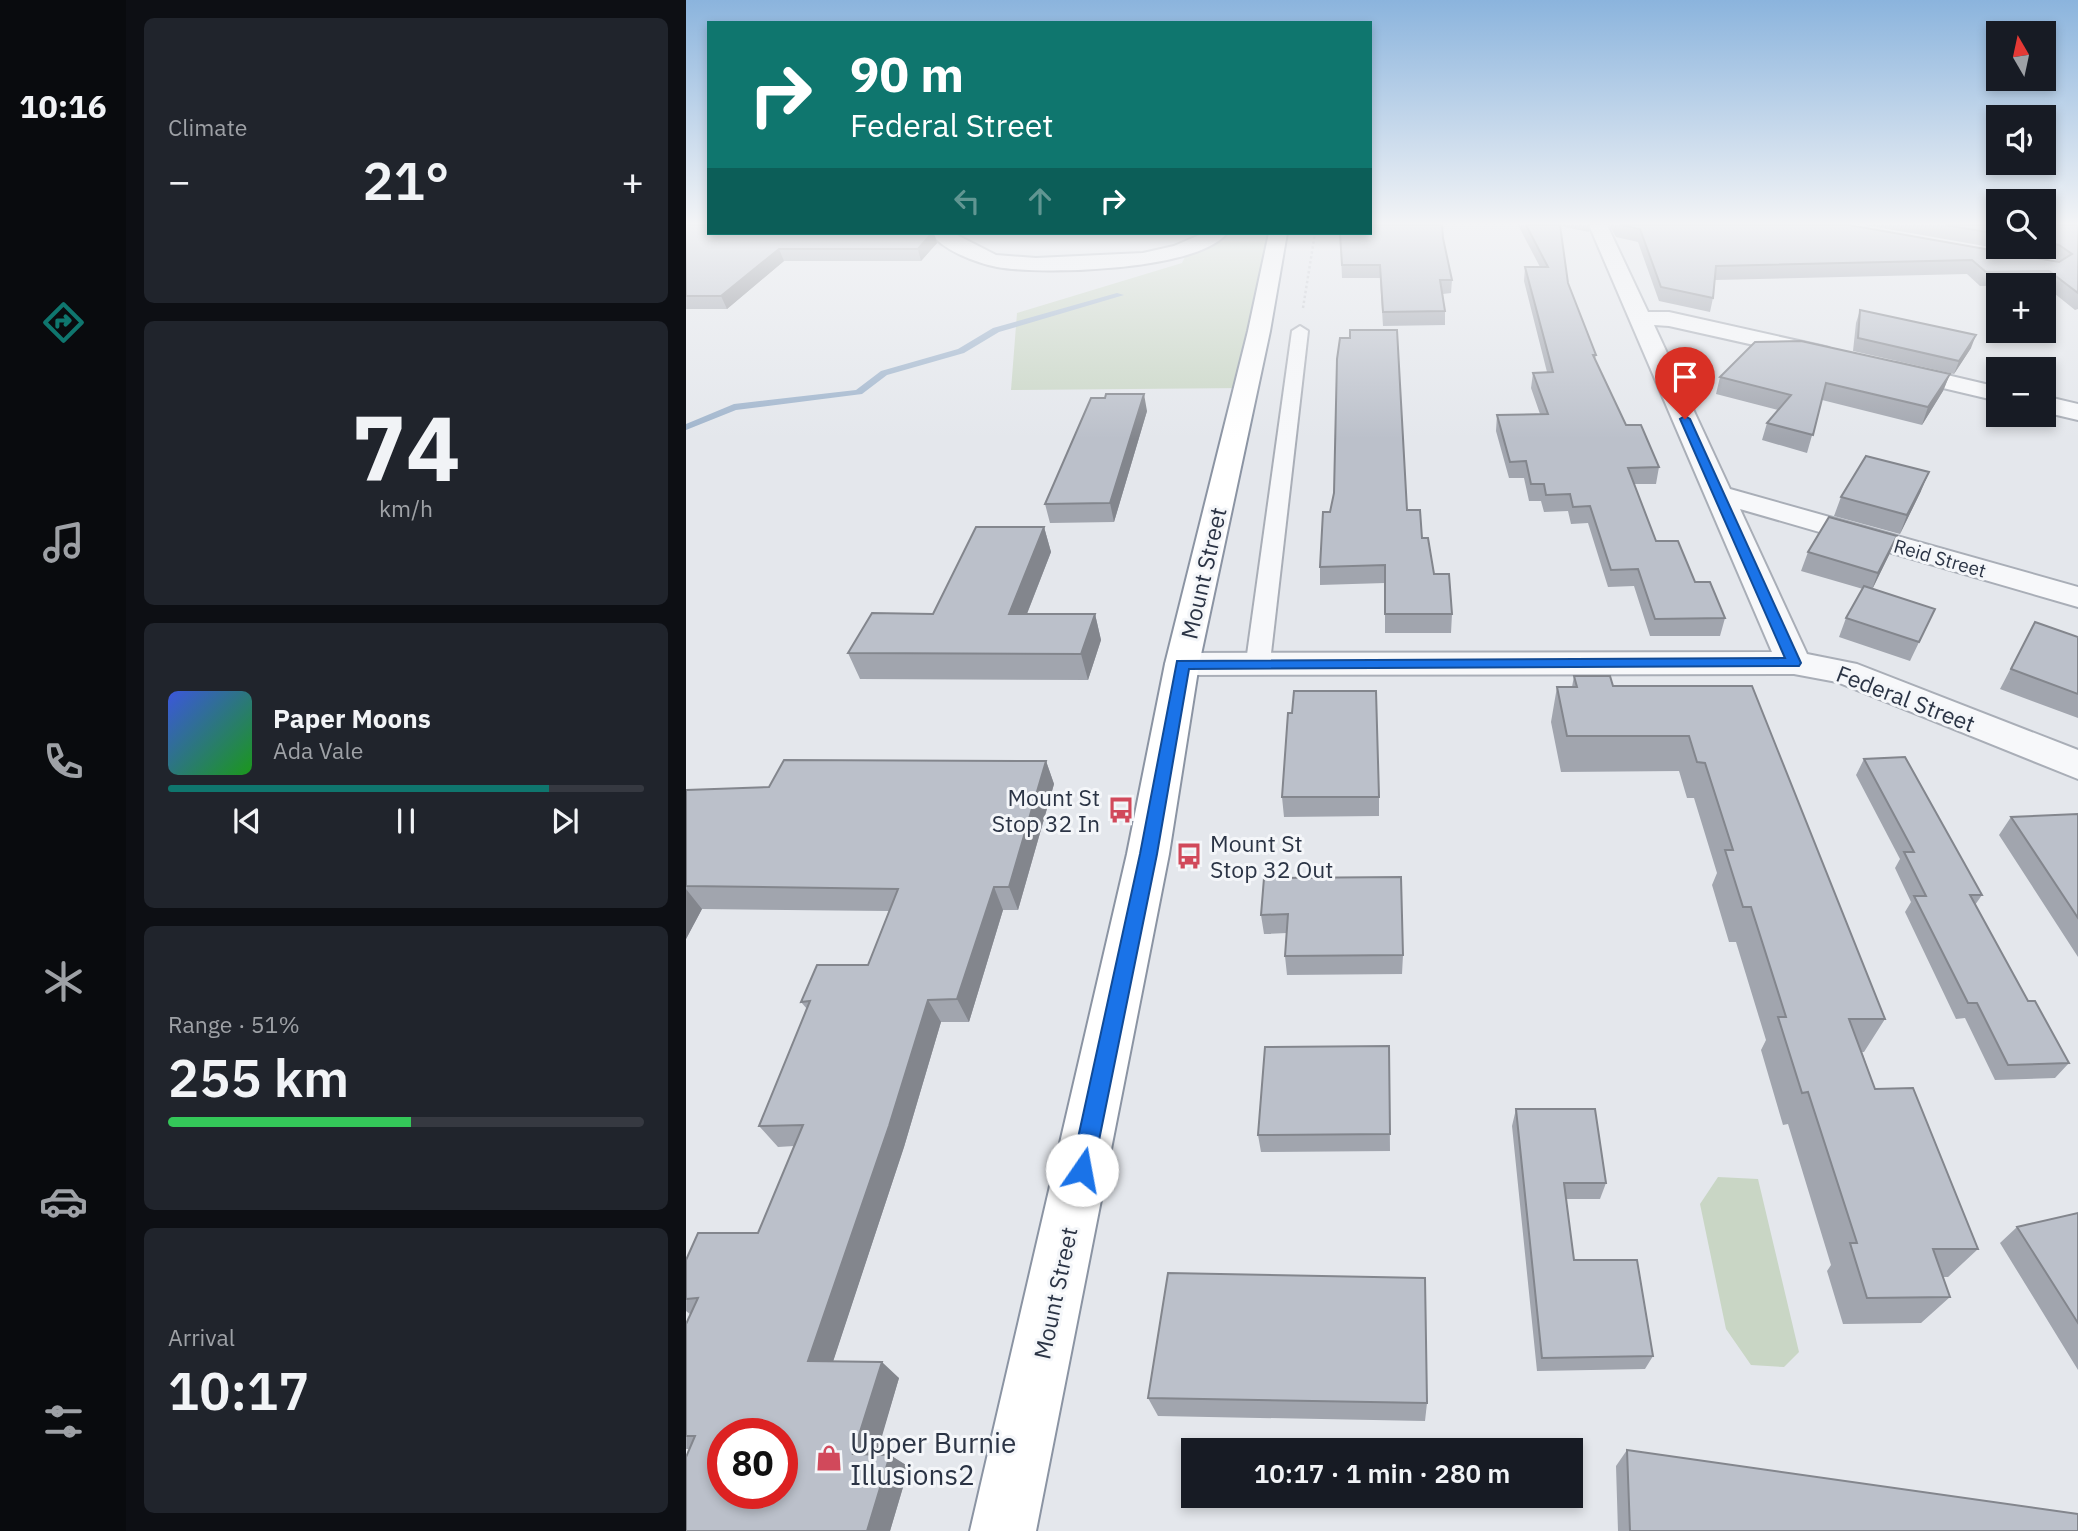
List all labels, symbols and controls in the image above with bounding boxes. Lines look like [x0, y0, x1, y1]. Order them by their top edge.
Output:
north arrow [1986, 21, 2056, 91]
map controls [1986, 21, 2056, 427]
text: 90 m [850, 42, 964, 105]
icon: right [735, 49, 826, 140]
text: 10:16 [19, 85, 107, 127]
text: Federal Street [850, 104, 1054, 146]
button: sound [1986, 105, 2056, 175]
text: Climate [168, 112, 247, 142]
text: 21° [363, 147, 449, 214]
text: − [168, 156, 191, 205]
text: + [621, 156, 644, 205]
icon: left [948, 182, 986, 220]
icon: ahead [1021, 182, 1059, 220]
icon: right [1094, 182, 1132, 220]
button: search [1986, 189, 2056, 259]
button: + [1986, 273, 2056, 343]
icon: directions [39, 298, 88, 347]
pin [1655, 347, 1715, 419]
button: − [1986, 357, 2056, 427]
icon: arrive [1666, 358, 1704, 396]
text: 74 [351, 388, 461, 506]
text: km/h [379, 493, 433, 523]
street label: Mount Street [1173, 504, 1233, 642]
icon: music [39, 518, 88, 567]
street label: Reid Street [1891, 533, 1989, 583]
street label: Federal Street [1832, 658, 1980, 738]
text: Paper Moons [273, 701, 431, 735]
text: Ada Vale [273, 735, 363, 765]
icon: phone [39, 737, 88, 786]
place label: Mount St Stop 32 In [992, 782, 1100, 838]
bus stop icon: Mount St Stop 32 In [1106, 795, 1136, 825]
icon: previous [228, 802, 266, 840]
icon: pause [387, 802, 425, 840]
icon: next [546, 802, 584, 840]
place label: Mount St Stop 32 Out [1210, 828, 1333, 884]
bus stop icon: Mount St Stop 32 Out [1174, 841, 1204, 871]
icon: climate [39, 957, 88, 1006]
text: Range · 51% [168, 1009, 300, 1039]
text: 255 km [168, 1044, 349, 1111]
position arrow [1045, 1133, 1119, 1207]
icon: car [39, 1177, 88, 1226]
street label: Mount Street [1026, 1224, 1084, 1362]
text: Arrival [168, 1322, 235, 1352]
text: 10:17 [168, 1357, 309, 1424]
icon: filters [39, 1397, 88, 1446]
speed limit sign: 80 [707, 1418, 798, 1509]
place label: Upper Burnie Illusions2 [850, 1424, 1016, 1493]
shop icon: Upper Burnie Illusions2 [814, 1443, 844, 1473]
text: 10:17 · 1 min · 280 m [1254, 1456, 1510, 1490]

